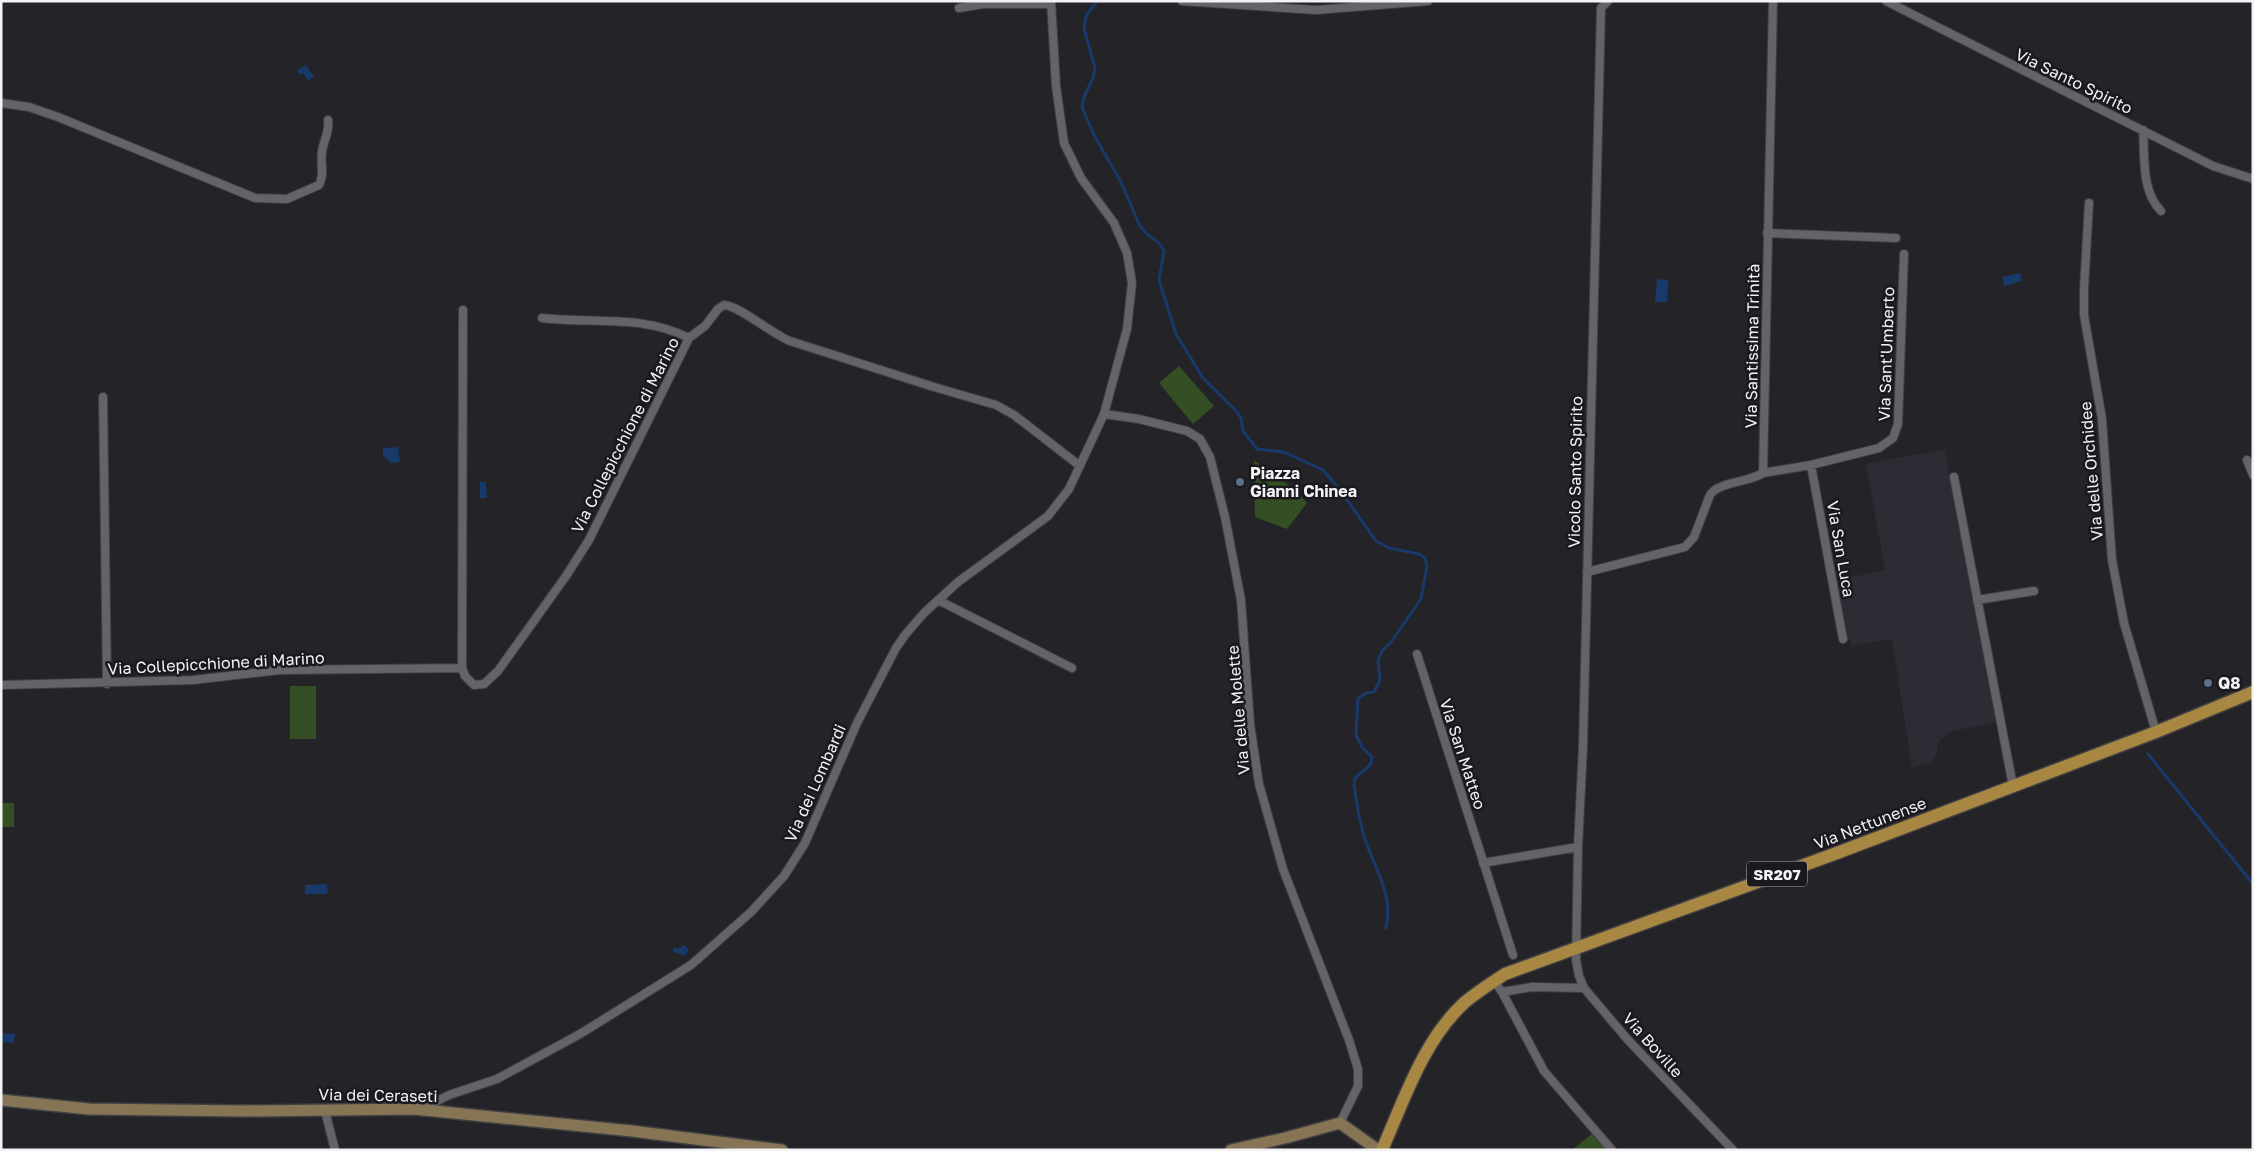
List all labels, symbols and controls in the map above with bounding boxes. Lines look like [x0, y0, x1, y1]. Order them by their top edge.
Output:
street label: Via Santo Spirito [2012, 44, 2136, 118]
street label: Via Santissima Trinità [1741, 263, 1763, 429]
street label: Via Sant'Umberto [1874, 286, 1898, 422]
street label: Via Collepicchione di Marino [567, 334, 683, 536]
street label: Vicolo Santo Spirito [1564, 396, 1586, 548]
street label: Via delle Orchidee [2075, 401, 2107, 541]
place label: Piazza Gianni Chinea [1250, 463, 1357, 501]
marker: Piazza Gianni Chinea [1234, 476, 1246, 488]
street label: Via San Luca [1823, 499, 1859, 599]
street label: Via delle Molette [1222, 644, 1254, 776]
street label: Via Collepicchione di Marino [107, 647, 325, 679]
place label: Q8 [2218, 673, 2241, 693]
marker: Q8 [2202, 677, 2214, 689]
street label: Via San Matteo [1436, 696, 1490, 812]
street label: Via dei Lombardi [780, 721, 850, 845]
street label: Via Nettunense [1811, 792, 1929, 854]
road number: SR207 [1747, 862, 1807, 886]
street label: Via Boville [1619, 1008, 1687, 1082]
street label: Via dei Ceraseti [318, 1084, 438, 1106]

